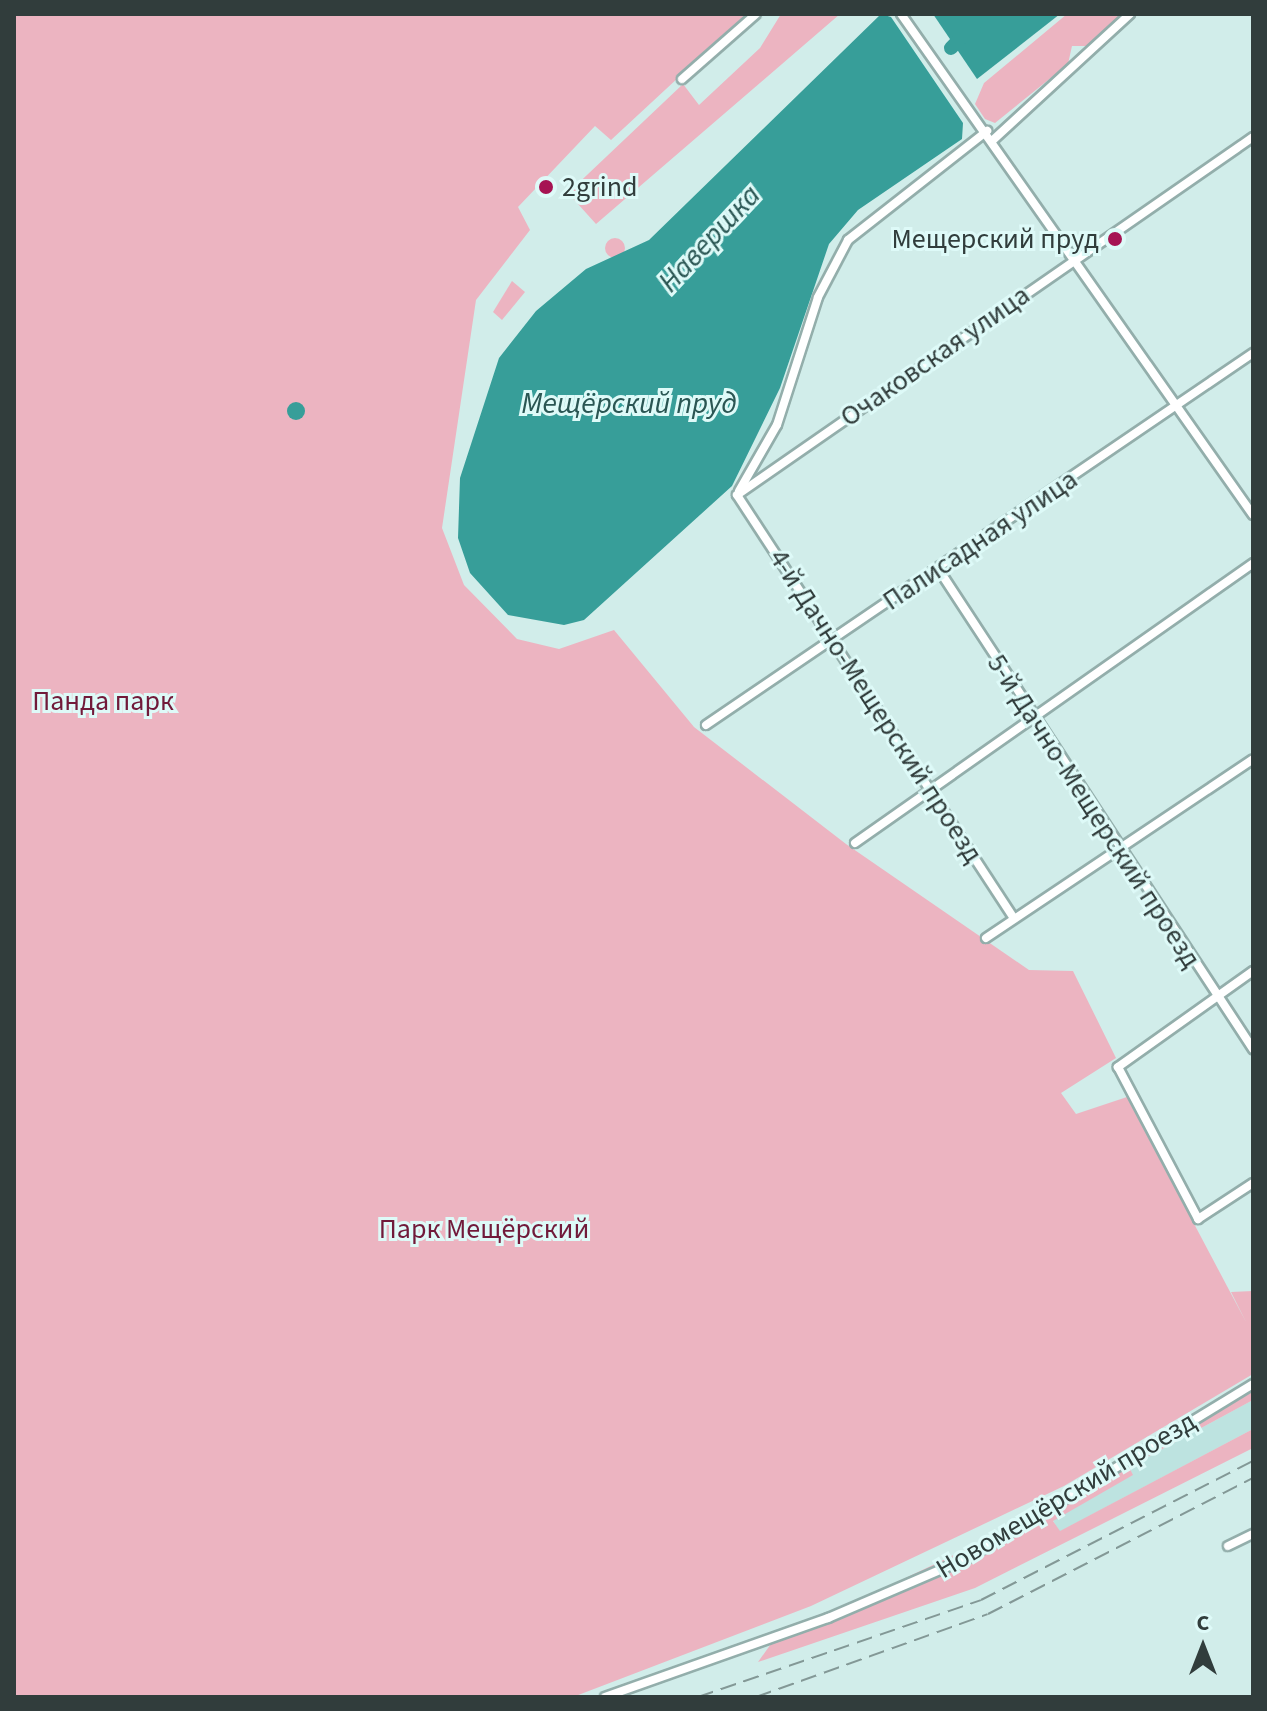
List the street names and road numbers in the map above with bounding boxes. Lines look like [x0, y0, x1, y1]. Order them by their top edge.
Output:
street label: Очаковская улица [834, 278, 1036, 434]
street label: Палисадная улица [876, 462, 1084, 618]
street label: 4-й Дачно-Мещерский проезд [762, 543, 990, 869]
street label: 5-й Дачно-Мещерский проезд [980, 648, 1208, 974]
street label: Новомещёрский проезд [930, 1404, 1202, 1586]

